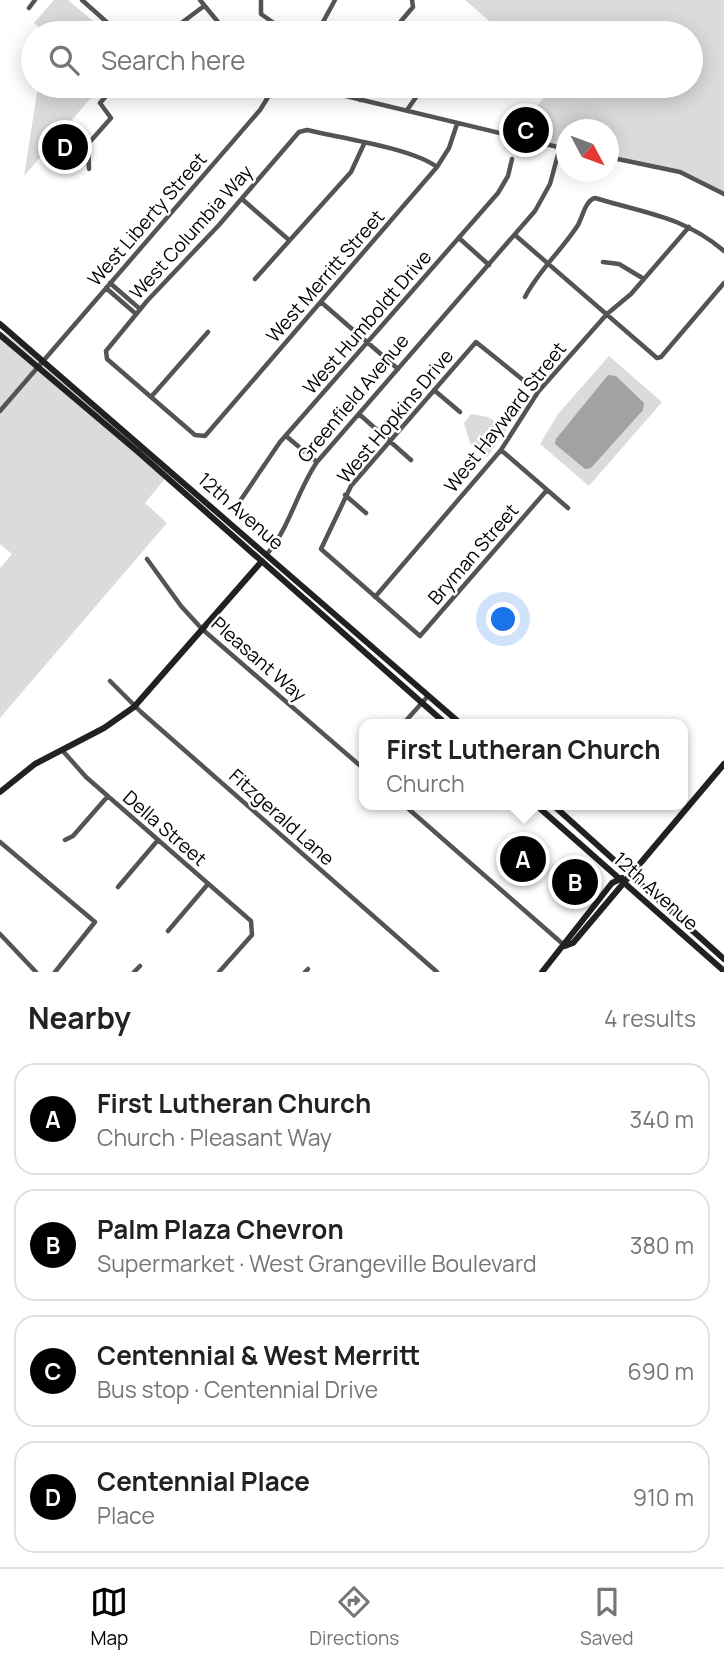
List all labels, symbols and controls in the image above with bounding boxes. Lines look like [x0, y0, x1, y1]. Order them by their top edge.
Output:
search box [21, 21, 703, 98]
icon: search [45, 41, 83, 79]
text: Search here [101, 42, 246, 78]
pin: C [503, 104, 549, 156]
north arrow [556, 119, 619, 182]
pin: D [42, 121, 88, 173]
street label: West Liberty Street [82, 147, 212, 291]
street label: West Columbia Way [124, 159, 258, 305]
street label: West Merritt Street [260, 204, 390, 348]
street label: West Humboldt Drive [297, 244, 437, 400]
street label: Greenfield Avenue [291, 328, 415, 468]
street label: West Hayward Street [438, 336, 572, 498]
street label: West Hopkins Drive [331, 343, 459, 489]
street label: 12th Avenue [192, 466, 290, 556]
street label: Bryman Street [422, 498, 524, 610]
your location [486, 602, 520, 636]
street label: Pleasant Way [206, 611, 312, 707]
popup [359, 719, 688, 810]
text: First Lutheran Church [386, 731, 661, 767]
street label: Fitzgerald Lane [224, 763, 340, 871]
text: Church [386, 767, 465, 799]
street label: Della Street [118, 784, 212, 872]
pin: A [500, 833, 546, 885]
street label: 12th Avenue [608, 846, 704, 936]
pin: B [552, 856, 598, 908]
text: Nearby [28, 997, 131, 1038]
text: 4 results [604, 1002, 696, 1034]
text: First Lutheran Church [97, 1085, 371, 1121]
text: A [45, 1103, 61, 1135]
text: 340 m [630, 1103, 694, 1135]
text: Church · Pleasant Way [97, 1121, 332, 1153]
text: Palm Plaza Chevron [97, 1211, 344, 1247]
text: B [46, 1229, 60, 1261]
text: 380 m [630, 1229, 694, 1261]
text: Supermarket · West Grangeville Boulevard [97, 1247, 537, 1279]
text: Centennial & West Merritt [97, 1337, 420, 1373]
text: C [45, 1355, 62, 1387]
text: 690 m [628, 1355, 694, 1387]
text: Bus stop · Centennial Drive [97, 1373, 378, 1405]
text: Centennial Place [97, 1463, 310, 1499]
text: D [45, 1481, 61, 1513]
text: 910 m [633, 1481, 694, 1513]
text: Place [97, 1499, 155, 1531]
tab: Map [90, 1583, 128, 1651]
tab: Directions [309, 1583, 399, 1651]
tab: Saved [580, 1583, 634, 1651]

